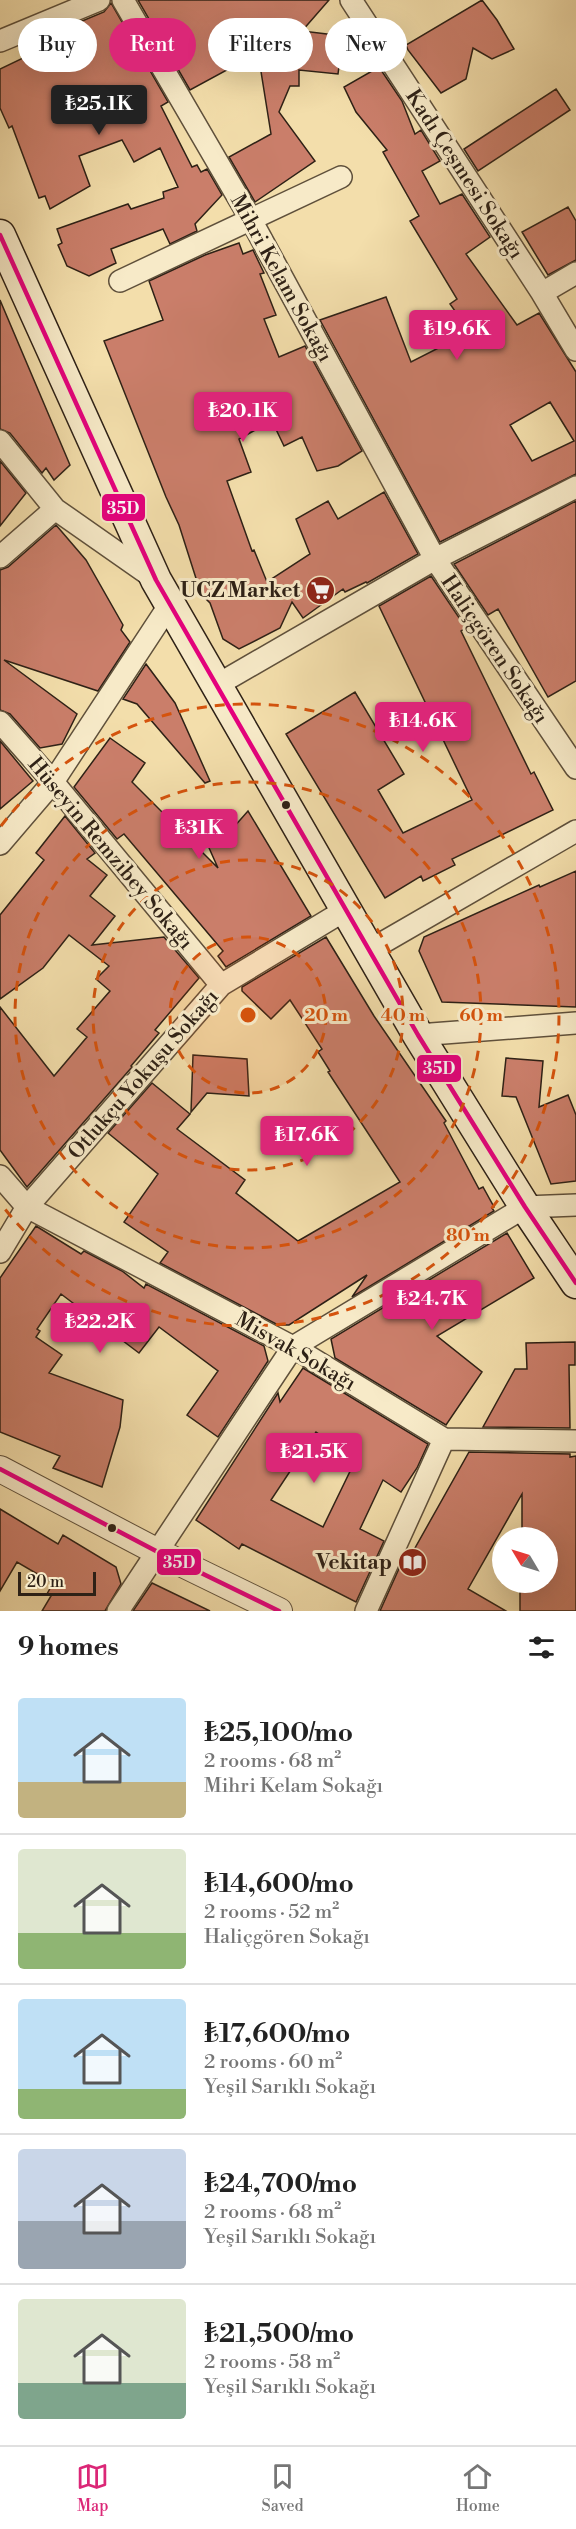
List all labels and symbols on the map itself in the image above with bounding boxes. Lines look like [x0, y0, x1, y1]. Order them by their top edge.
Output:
pin: ₺25.1K [50, 85, 148, 136]
street label: Kadı Çeşmesi Sokağı [399, 85, 529, 265]
street label: Mihri Kelam Sokağı [224, 190, 338, 367]
pin: ₺19.6K [408, 310, 506, 361]
pin: ₺20.1K [194, 392, 292, 443]
line badge: 35D [101, 493, 146, 522]
text: 35D [107, 499, 139, 519]
street label: Haliçgören Sokağı [435, 570, 554, 729]
supermarket icon: UCZ Market [305, 574, 337, 606]
place label: UCZ Market [180, 578, 301, 604]
pin: ₺14.6K [374, 702, 472, 753]
street label: Hüseyin Remzibey Sokağı [22, 752, 199, 955]
unlabelled marker [280, 799, 292, 811]
pin: ₺31K [163, 809, 235, 860]
street label: Otlukçu Yokuşu Sokağı [63, 984, 225, 1165]
text: 20 m [304, 1004, 348, 1027]
text: 40 m [381, 1004, 426, 1027]
text: 60 m [459, 1004, 503, 1027]
centre of rings [238, 1005, 258, 1025]
line badge: 35D [416, 1054, 462, 1083]
text: 35D [423, 1059, 455, 1079]
pin: ₺17.6K [258, 1116, 356, 1167]
text: 80 m [446, 1224, 491, 1247]
pin: ₺24.7K [383, 1280, 481, 1331]
pin: ₺22.2K [51, 1303, 149, 1354]
street label: Misvak Sokağı [230, 1307, 361, 1397]
pin: ₺21.5K [265, 1433, 363, 1484]
unlabelled marker [106, 1522, 118, 1534]
north arrow [492, 1527, 558, 1593]
library icon: Vekitap [397, 1546, 429, 1578]
line badge: 35D [156, 1548, 202, 1576]
place label: Vekitap [315, 1550, 392, 1576]
text: 35D [163, 1553, 195, 1573]
scale bar [18, 1569, 96, 1596]

